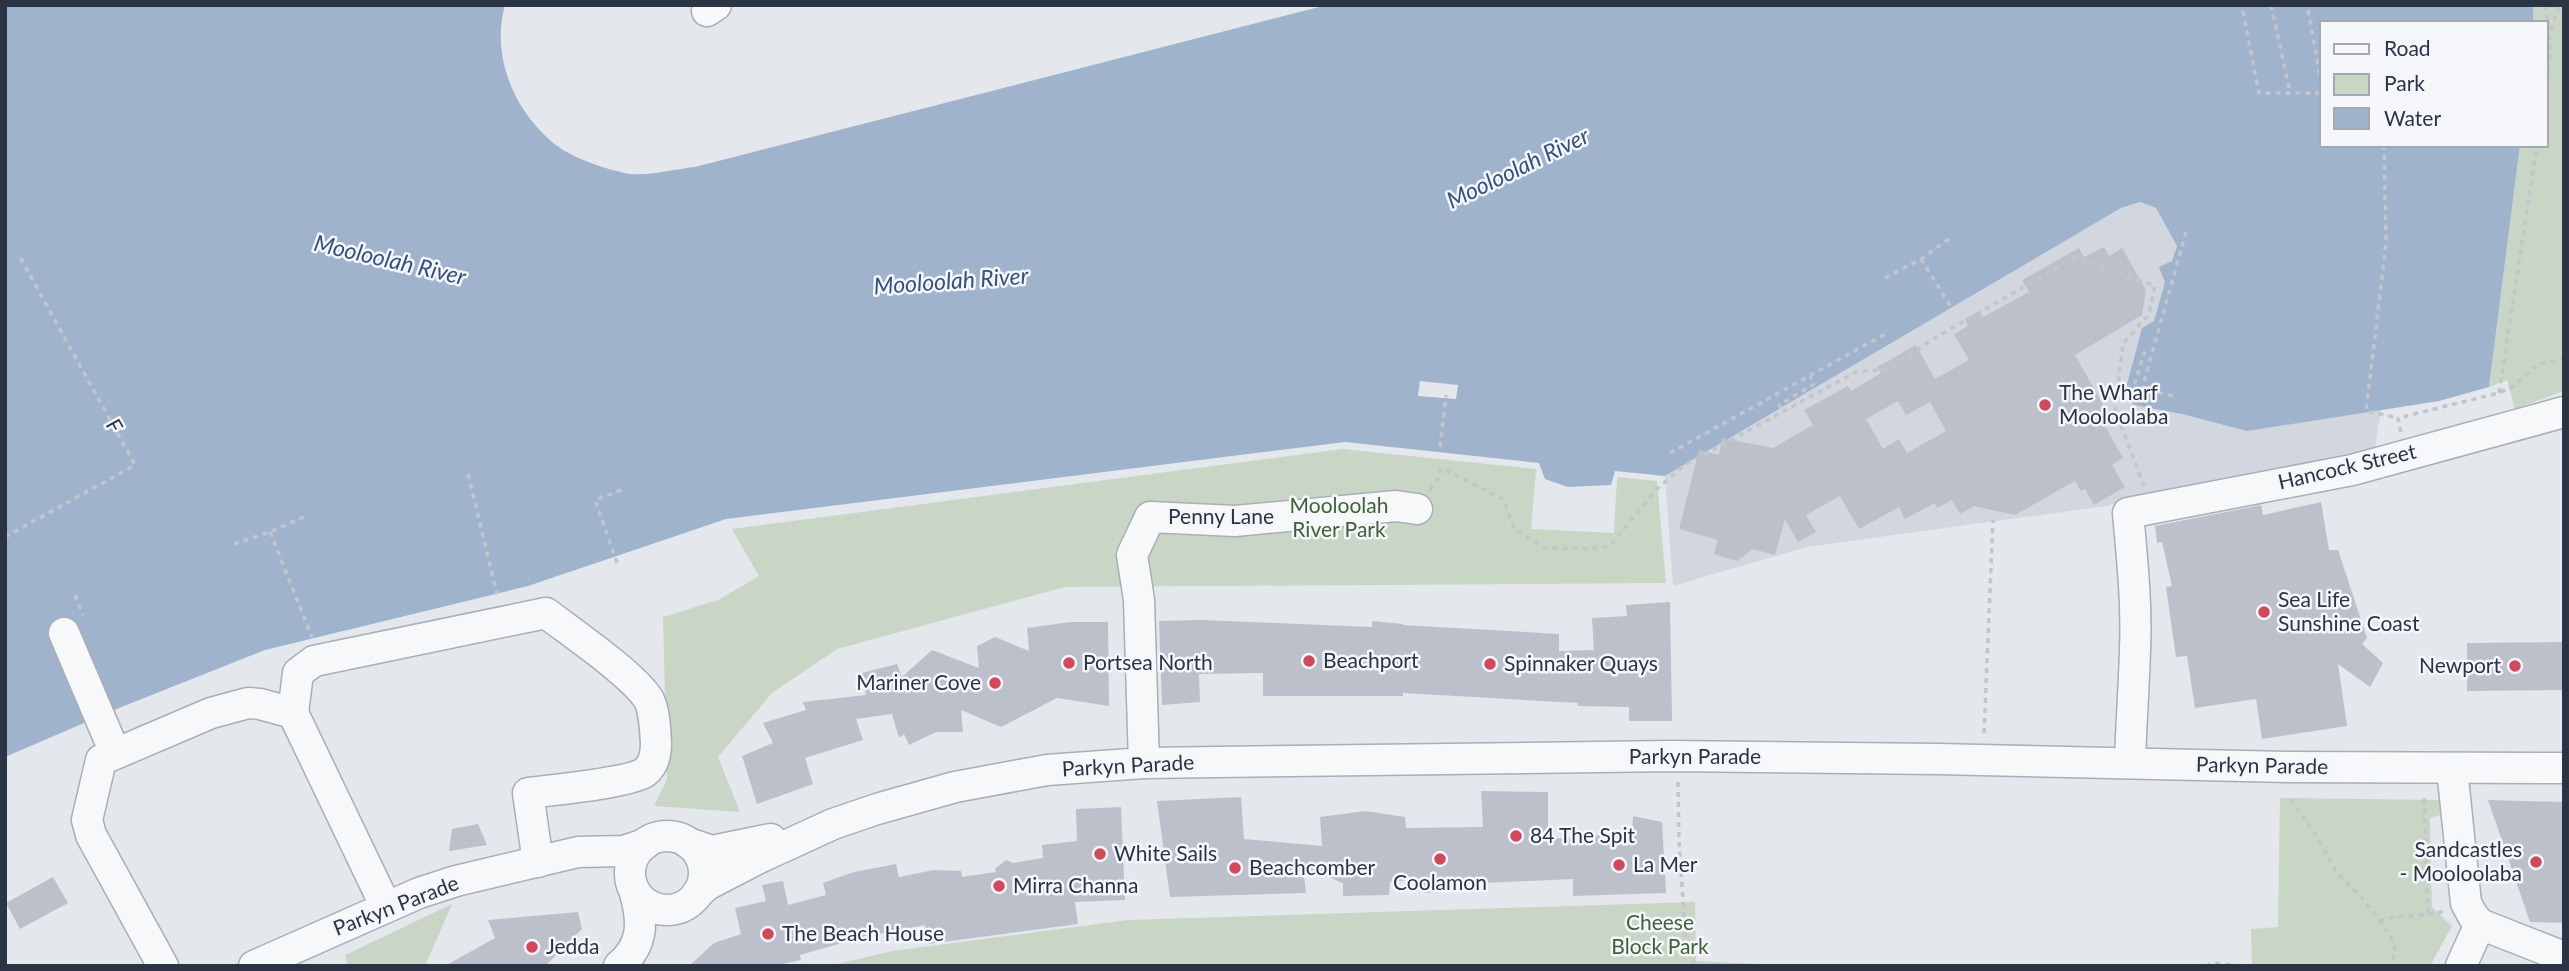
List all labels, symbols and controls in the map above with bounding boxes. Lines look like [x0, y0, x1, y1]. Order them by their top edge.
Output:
legend [2320, 21, 2548, 147]
text: Road [2384, 35, 2431, 60]
text: Park [2384, 70, 2425, 95]
text: Water [2384, 105, 2441, 130]
water label: Mooloolah River [1442, 120, 1594, 214]
water label: Mooloolah River [312, 228, 470, 290]
water label: Mooloolah River [873, 261, 1030, 299]
place label: The Wharf Mooloolaba [2059, 379, 2168, 428]
marker: The Wharf Mooloolaba [2037, 397, 2053, 413]
street label: F [101, 414, 129, 437]
street label: Hancock Street [2275, 437, 2419, 494]
park label: Mooloolah River Park [1290, 492, 1388, 541]
street label: Penny Lane [1168, 503, 1274, 528]
place label: Sea Life Sunshine Coast [2278, 586, 2420, 635]
marker: Sea Life Sunshine Coast [2256, 604, 2272, 620]
place label: Beachport [1323, 647, 1419, 672]
place label: Portsea North [1083, 649, 1213, 674]
place label: Spinnaker Quays [1504, 650, 1658, 675]
place label: Newport [2419, 652, 2501, 677]
marker: Beachport [1301, 653, 1317, 669]
marker: Portsea North [1061, 655, 1077, 671]
marker: Spinnaker Quays [1482, 656, 1498, 672]
marker: Newport [2507, 658, 2523, 674]
place label: Mariner Cove [856, 669, 981, 694]
marker: Mariner Cove [987, 675, 1003, 691]
street label: Parkyn Parade [1629, 743, 1761, 768]
street label: Parkyn Parade [1061, 749, 1195, 780]
street label: Parkyn Parade [2196, 751, 2328, 778]
place label: 84 The Spit [1530, 822, 1635, 847]
marker: 84 The Spit [1508, 828, 1524, 844]
place label: Sandcastles - Mooloolaba [2399, 836, 2522, 885]
place label: White Sails [1114, 840, 1217, 865]
marker: White Sails [1092, 846, 1108, 862]
marker: Coolamon [1432, 851, 1448, 867]
place label: La Mer [1633, 851, 1698, 876]
place label: Beachcomber [1249, 854, 1376, 879]
marker: Sandcastles - Mooloolaba [2528, 854, 2544, 870]
marker: La Mer [1611, 857, 1627, 873]
marker: Beachcomber [1227, 860, 1243, 876]
street label: Parkyn Parade [329, 869, 462, 940]
place label: Coolamon [1393, 869, 1487, 894]
place label: Mirra Channa [1013, 872, 1138, 897]
marker: Mirra Channa [991, 878, 1007, 894]
park label: Cheese Block Park [1611, 909, 1709, 958]
place label: The Beach House [782, 920, 944, 945]
marker: The Beach House [760, 926, 776, 942]
place label: Jedda [546, 933, 600, 958]
marker: Jedda [524, 939, 540, 955]

